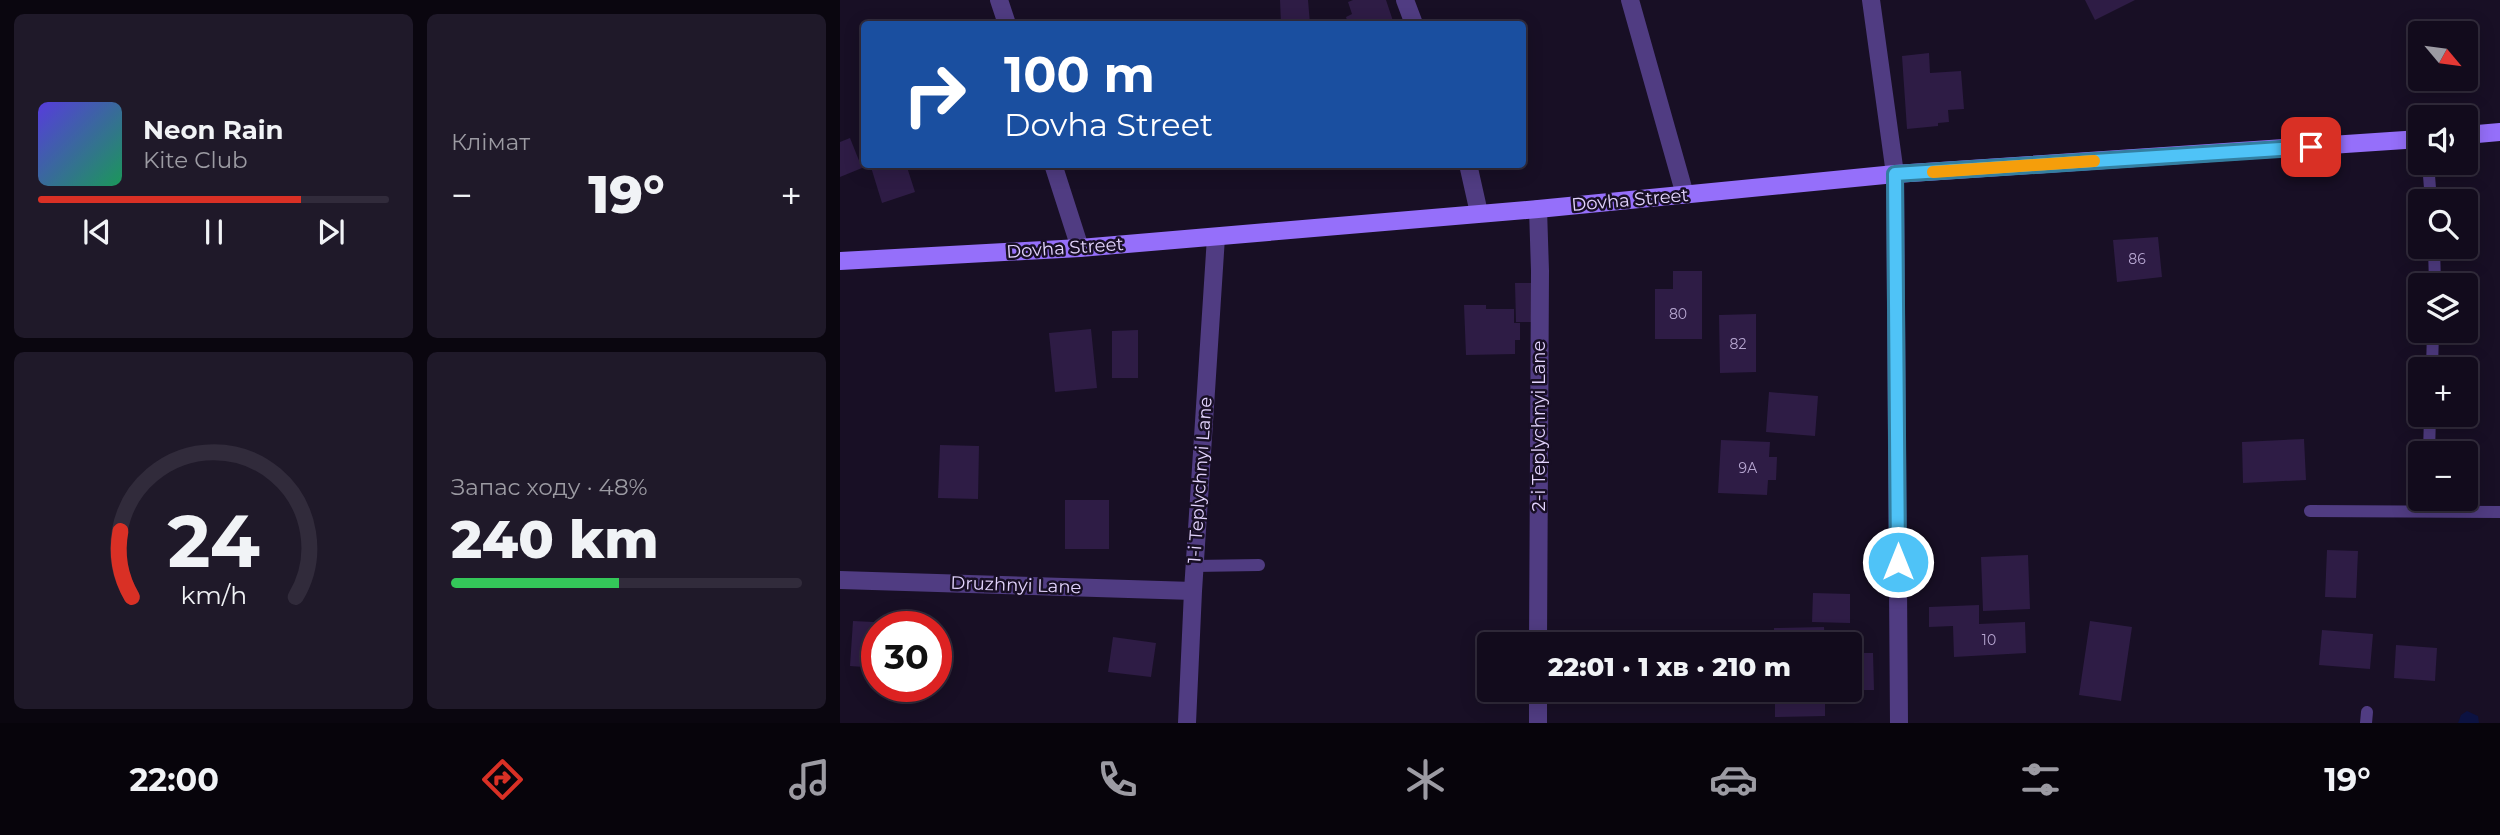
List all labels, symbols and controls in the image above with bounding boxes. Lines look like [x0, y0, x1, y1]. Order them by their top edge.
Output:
north arrow [2408, 21, 2478, 91]
map controls [2408, 21, 2478, 511]
text: 100 m [1004, 45, 1155, 104]
icon: right [889, 49, 980, 140]
text: Dovha Street [1004, 105, 1213, 144]
button: sound [2408, 105, 2478, 175]
text: Neon Rain [143, 114, 284, 146]
pin [2281, 117, 2341, 177]
text: Клімат [451, 128, 530, 156]
icon: arrive [2292, 128, 2330, 166]
text: Kite Club [143, 146, 248, 174]
text: 19° [588, 163, 665, 226]
text: − [451, 172, 473, 219]
text: + [780, 172, 802, 219]
street label: Dovha Street [1570, 184, 1690, 216]
button: search [2408, 189, 2478, 259]
icon: previous [78, 213, 116, 251]
icon: pause [195, 213, 233, 251]
icon: next [312, 213, 350, 251]
street label: Dovha Street [1006, 233, 1124, 263]
house number: 86 [2128, 250, 2146, 268]
button: layers [2408, 273, 2478, 343]
house number: 80 [1669, 305, 1687, 323]
house number: 82 [1730, 335, 1746, 353]
street label: 2-i Teplychnyi Lane [1528, 341, 1550, 511]
button: + [2408, 357, 2478, 427]
street label: 1-i Teplychnyi Lane [1183, 396, 1217, 564]
button: − [2408, 441, 2478, 511]
house number: 9А [1739, 459, 1758, 477]
text: Запас ходу · 48% [451, 473, 647, 501]
text: 24 [167, 497, 260, 585]
text: 240 km [451, 508, 658, 571]
position arrow [1861, 525, 1935, 599]
street label: Druzhnyi Lane [950, 572, 1082, 598]
text: km/h [180, 579, 247, 609]
speed limit sign: 30 [861, 611, 952, 702]
house number: 10 [1982, 631, 1996, 649]
text: 22:01 · 1 хв · 210 m [1548, 651, 1791, 683]
icon: directions [478, 755, 527, 804]
icon: music [785, 755, 834, 804]
icon: phone [1093, 755, 1142, 804]
icon: climate [1401, 755, 1450, 804]
icon: car [1709, 755, 1758, 804]
icon: filters [2016, 755, 2065, 804]
text: 22:00 [129, 760, 219, 799]
text: 19° [2324, 760, 2371, 799]

